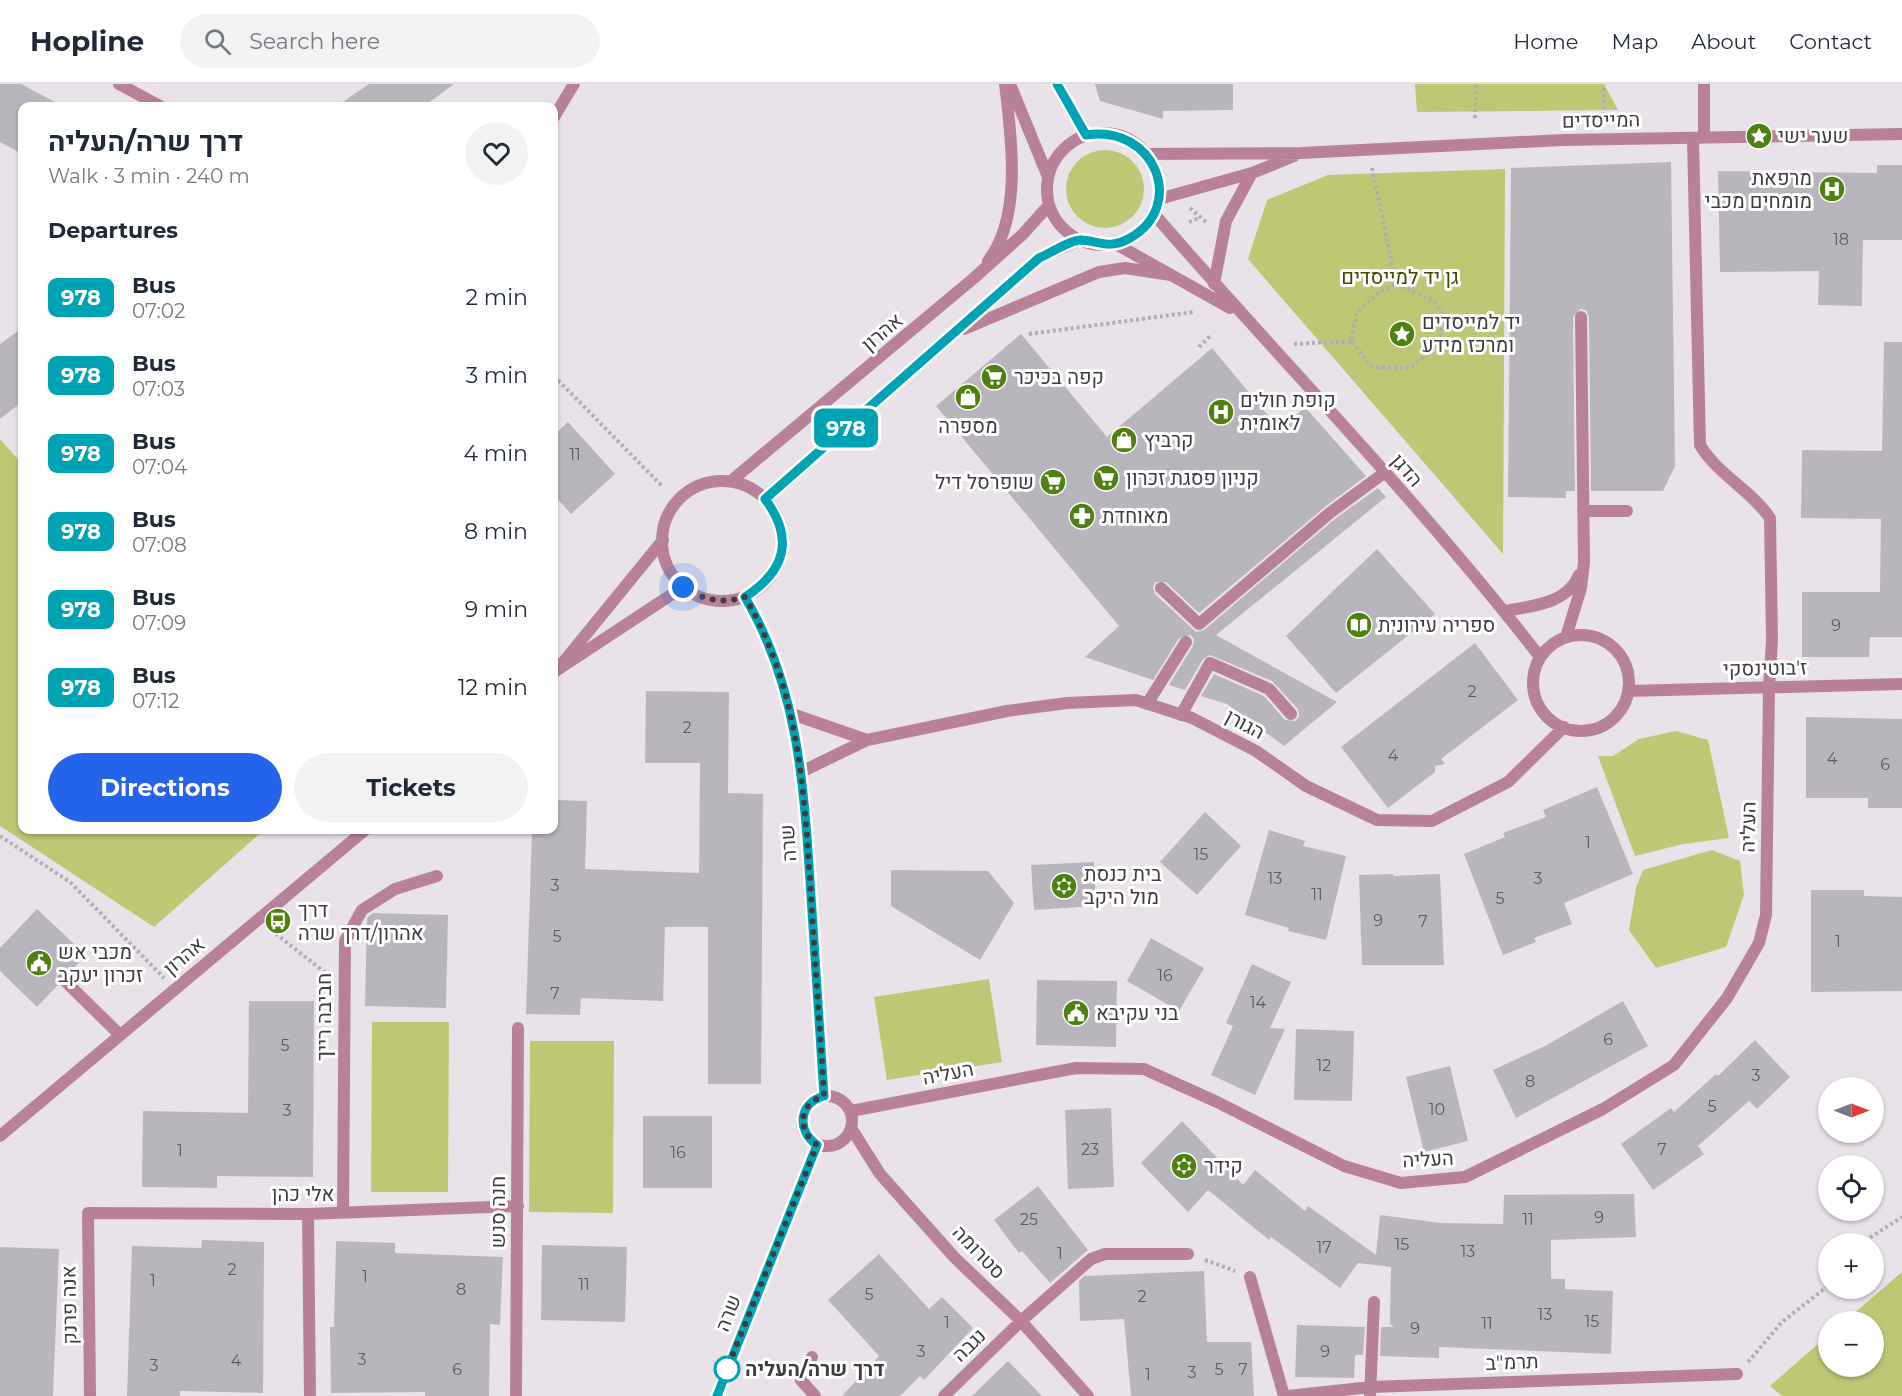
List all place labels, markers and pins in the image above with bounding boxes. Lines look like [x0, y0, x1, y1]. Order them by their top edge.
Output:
place icon: שער ישי [1744, 121, 1774, 151]
place label: שער ישי [1778, 124, 1848, 148]
place label: מרפאת מומחים מכבי [1705, 166, 1812, 213]
hospital icon: מרפאת מומחים מכבי [1817, 174, 1847, 204]
place label: יד למייסדים ומרכז מידע [1422, 310, 1521, 357]
place icon: יד למייסדים ומרכז מידע [1387, 319, 1417, 349]
supermarket icon: קפה בכיכר [979, 362, 1009, 392]
place label: קפה בכיכר [1014, 365, 1104, 389]
shop icon: מספרה [953, 382, 983, 412]
place label: קופת חולים לאומית [1240, 388, 1336, 435]
hospital icon: קופת חולים לאומית [1206, 397, 1236, 427]
place label: מספרה [938, 414, 998, 438]
shop icon: קרביץ [1109, 425, 1139, 455]
place label: קרביץ [1144, 428, 1194, 452]
supermarket icon: קניון פסגת זכרון [1091, 463, 1121, 493]
place label: קניון פסגת זכרון [1126, 466, 1259, 490]
supermarket icon: שופרסל דיל [1038, 467, 1068, 497]
place label: שופרסל דיל [935, 470, 1034, 494]
pharmacy icon: מאוחדת [1067, 501, 1097, 531]
place label: מאוחדת [1102, 504, 1168, 528]
library icon: ספריה עירונית [1344, 610, 1374, 640]
place label: ספריה עירונית [1378, 613, 1495, 637]
place label: בית כנסת מול היקב [1084, 862, 1162, 909]
synagogue icon: בית כנסת מול היקב [1049, 871, 1079, 901]
place label: דרך אהרון/דרך שרה [298, 898, 424, 945]
bus stop icon: דרך אהרון/דרך שרה [263, 906, 293, 936]
place label: מכבי אש זכרון יעקב [58, 940, 143, 987]
public building icon: מכבי אש זכרון יעקב [24, 948, 54, 978]
public building icon: בני עקיבא [1061, 998, 1091, 1028]
place label: בני עקיבא [1096, 1001, 1179, 1025]
synagogue icon: קידר [1169, 1151, 1199, 1181]
place label: קידר [1204, 1154, 1243, 1178]
marker: דרך שרה/העליה [714, 1356, 740, 1382]
place label: דרך שרה/העליה [745, 1357, 884, 1381]

